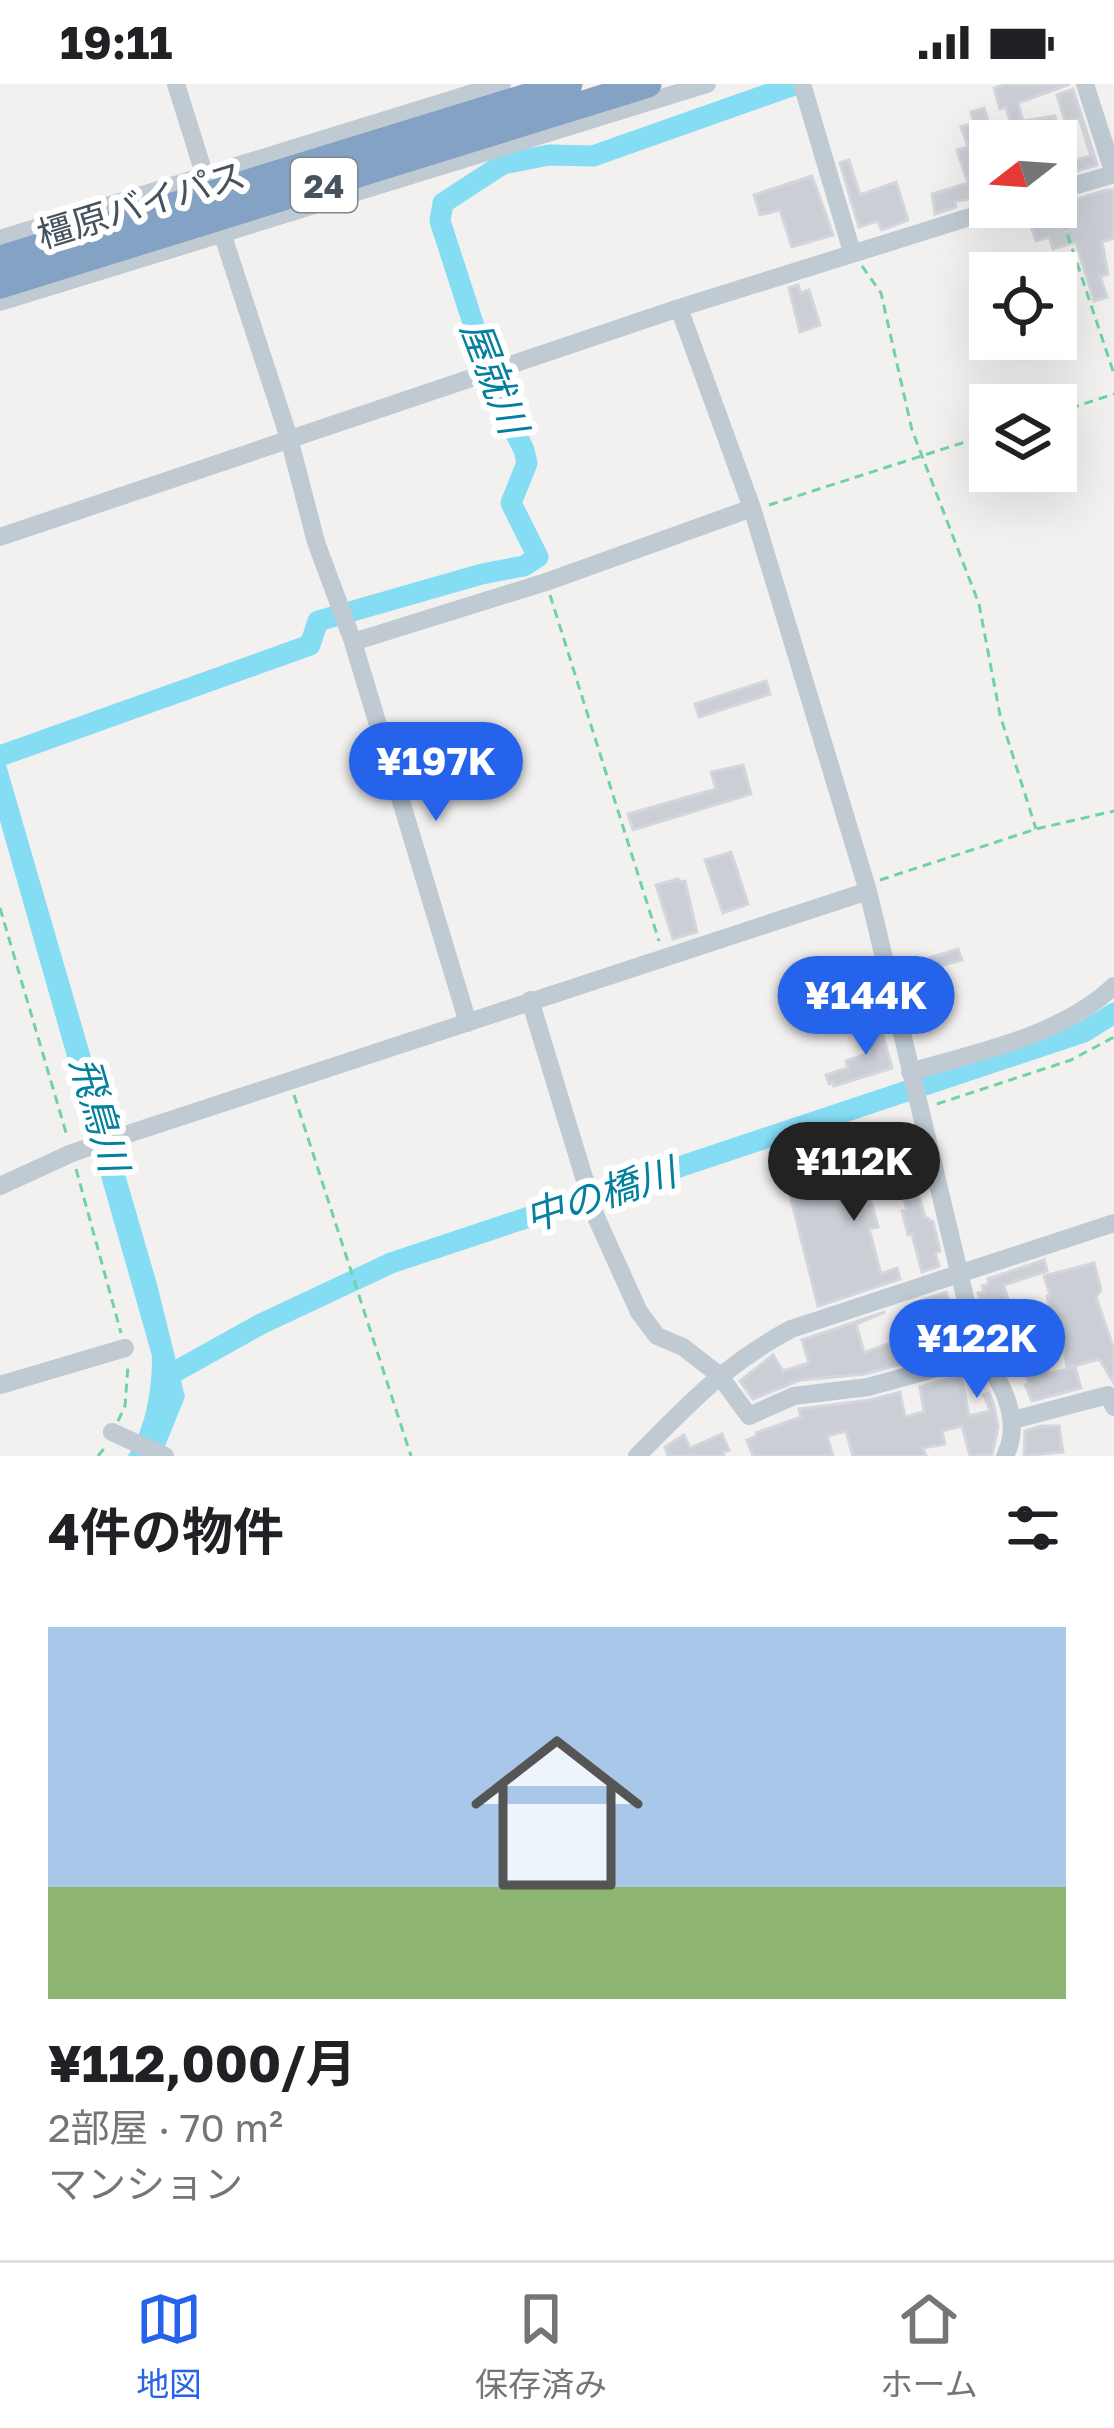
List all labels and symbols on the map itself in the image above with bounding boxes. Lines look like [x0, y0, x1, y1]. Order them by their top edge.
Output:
north arrow [969, 120, 1077, 228]
street label: 橿原バイパス [32, 152, 250, 256]
road number: 24 [291, 158, 357, 212]
water label: 屋就川 [452, 314, 539, 444]
pin: ¥197K [352, 722, 520, 824]
pin: ¥144K [782, 956, 950, 1058]
water label: 飛鳥川 [61, 1051, 140, 1181]
pin: ¥112K [770, 1122, 938, 1224]
water label: 中の橋川 [519, 1146, 685, 1240]
pin: ¥122K [893, 1299, 1061, 1401]

